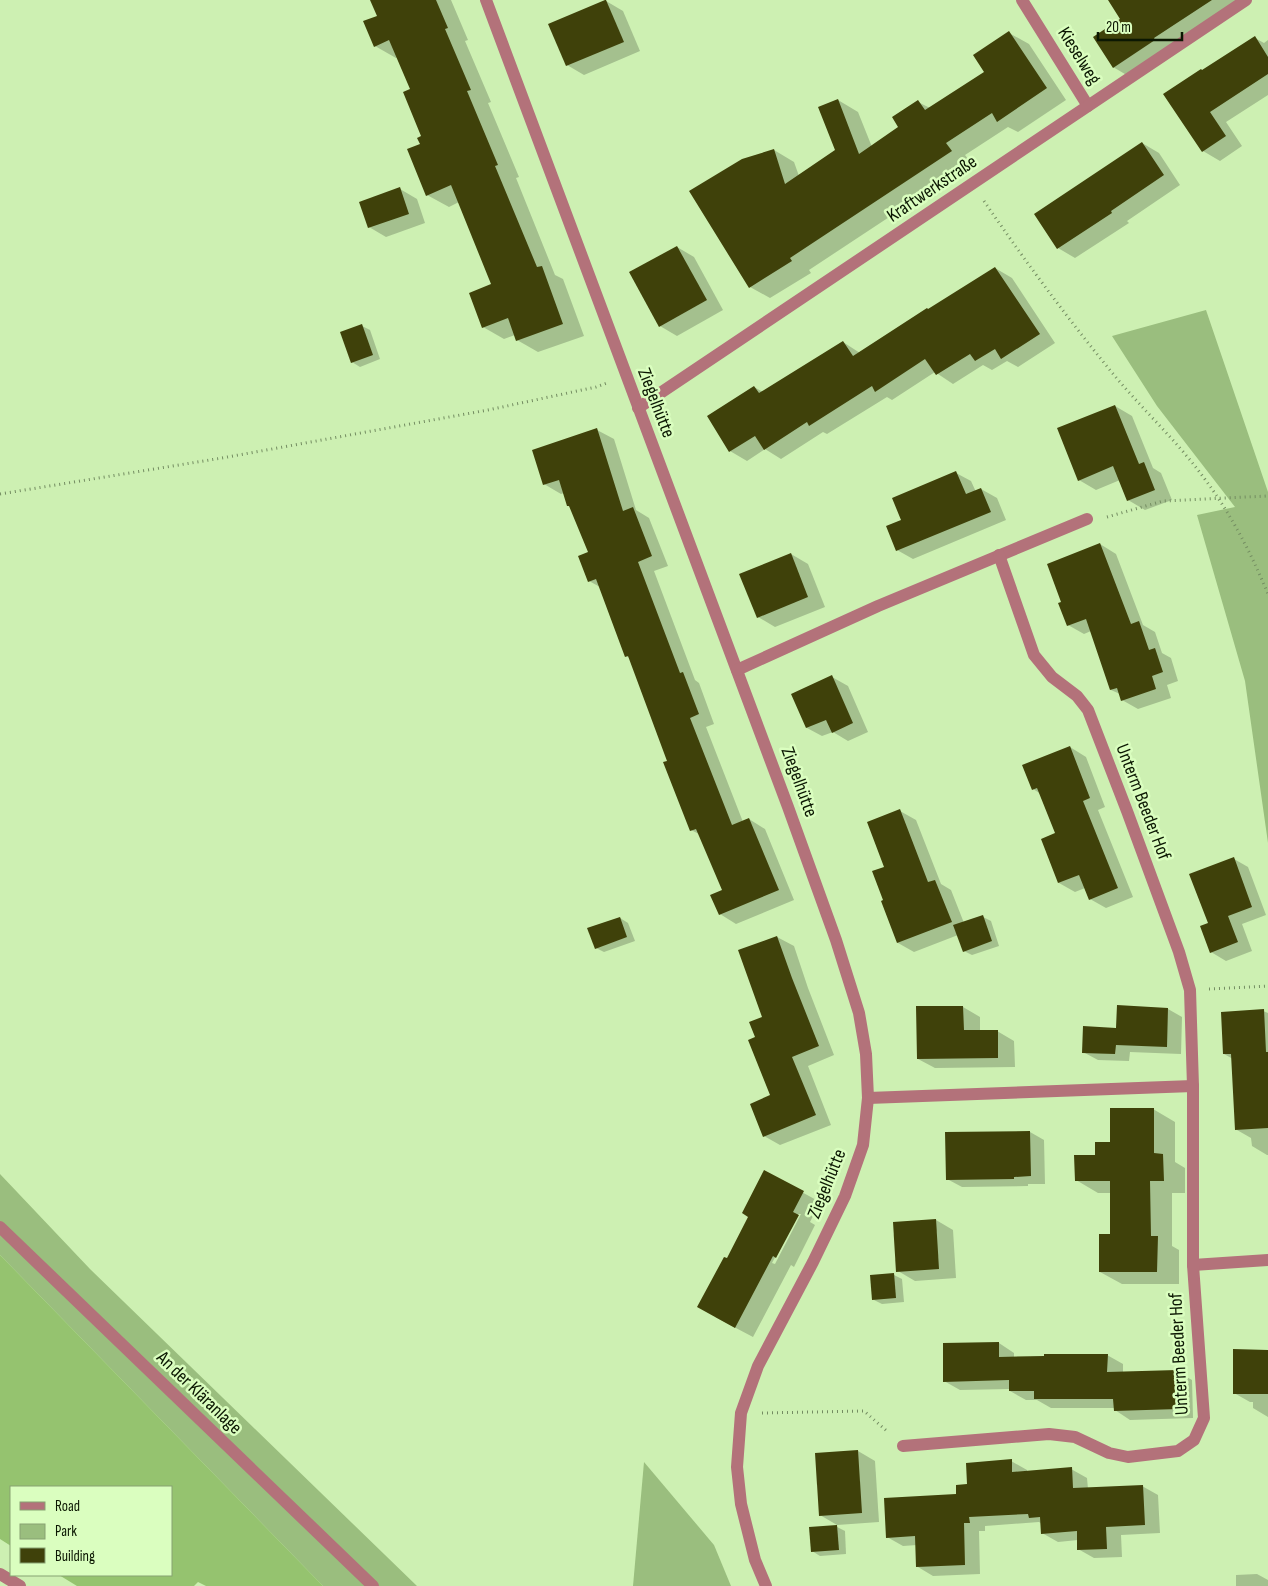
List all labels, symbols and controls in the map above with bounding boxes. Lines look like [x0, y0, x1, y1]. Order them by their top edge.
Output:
scale bar [1098, 10, 1182, 42]
text: 20 m [1106, 18, 1131, 37]
street label: Kieselweg [1052, 23, 1106, 89]
street label: Kraftwerkstraße [883, 150, 981, 228]
street label: Ziegelhütte [632, 365, 680, 441]
street label: Unterm Beeder Hof [1110, 741, 1176, 864]
street label: Ziegelhütte [776, 744, 822, 820]
street label: Ziegelhütte [803, 1146, 851, 1222]
street label: Unterm Beeder Hof [1164, 1292, 1194, 1416]
street label: An der Kläranlage [151, 1346, 246, 1439]
legend [10, 1486, 172, 1576]
text: Road [55, 1497, 80, 1516]
text: Park [55, 1522, 77, 1541]
text: Building [55, 1547, 95, 1566]

